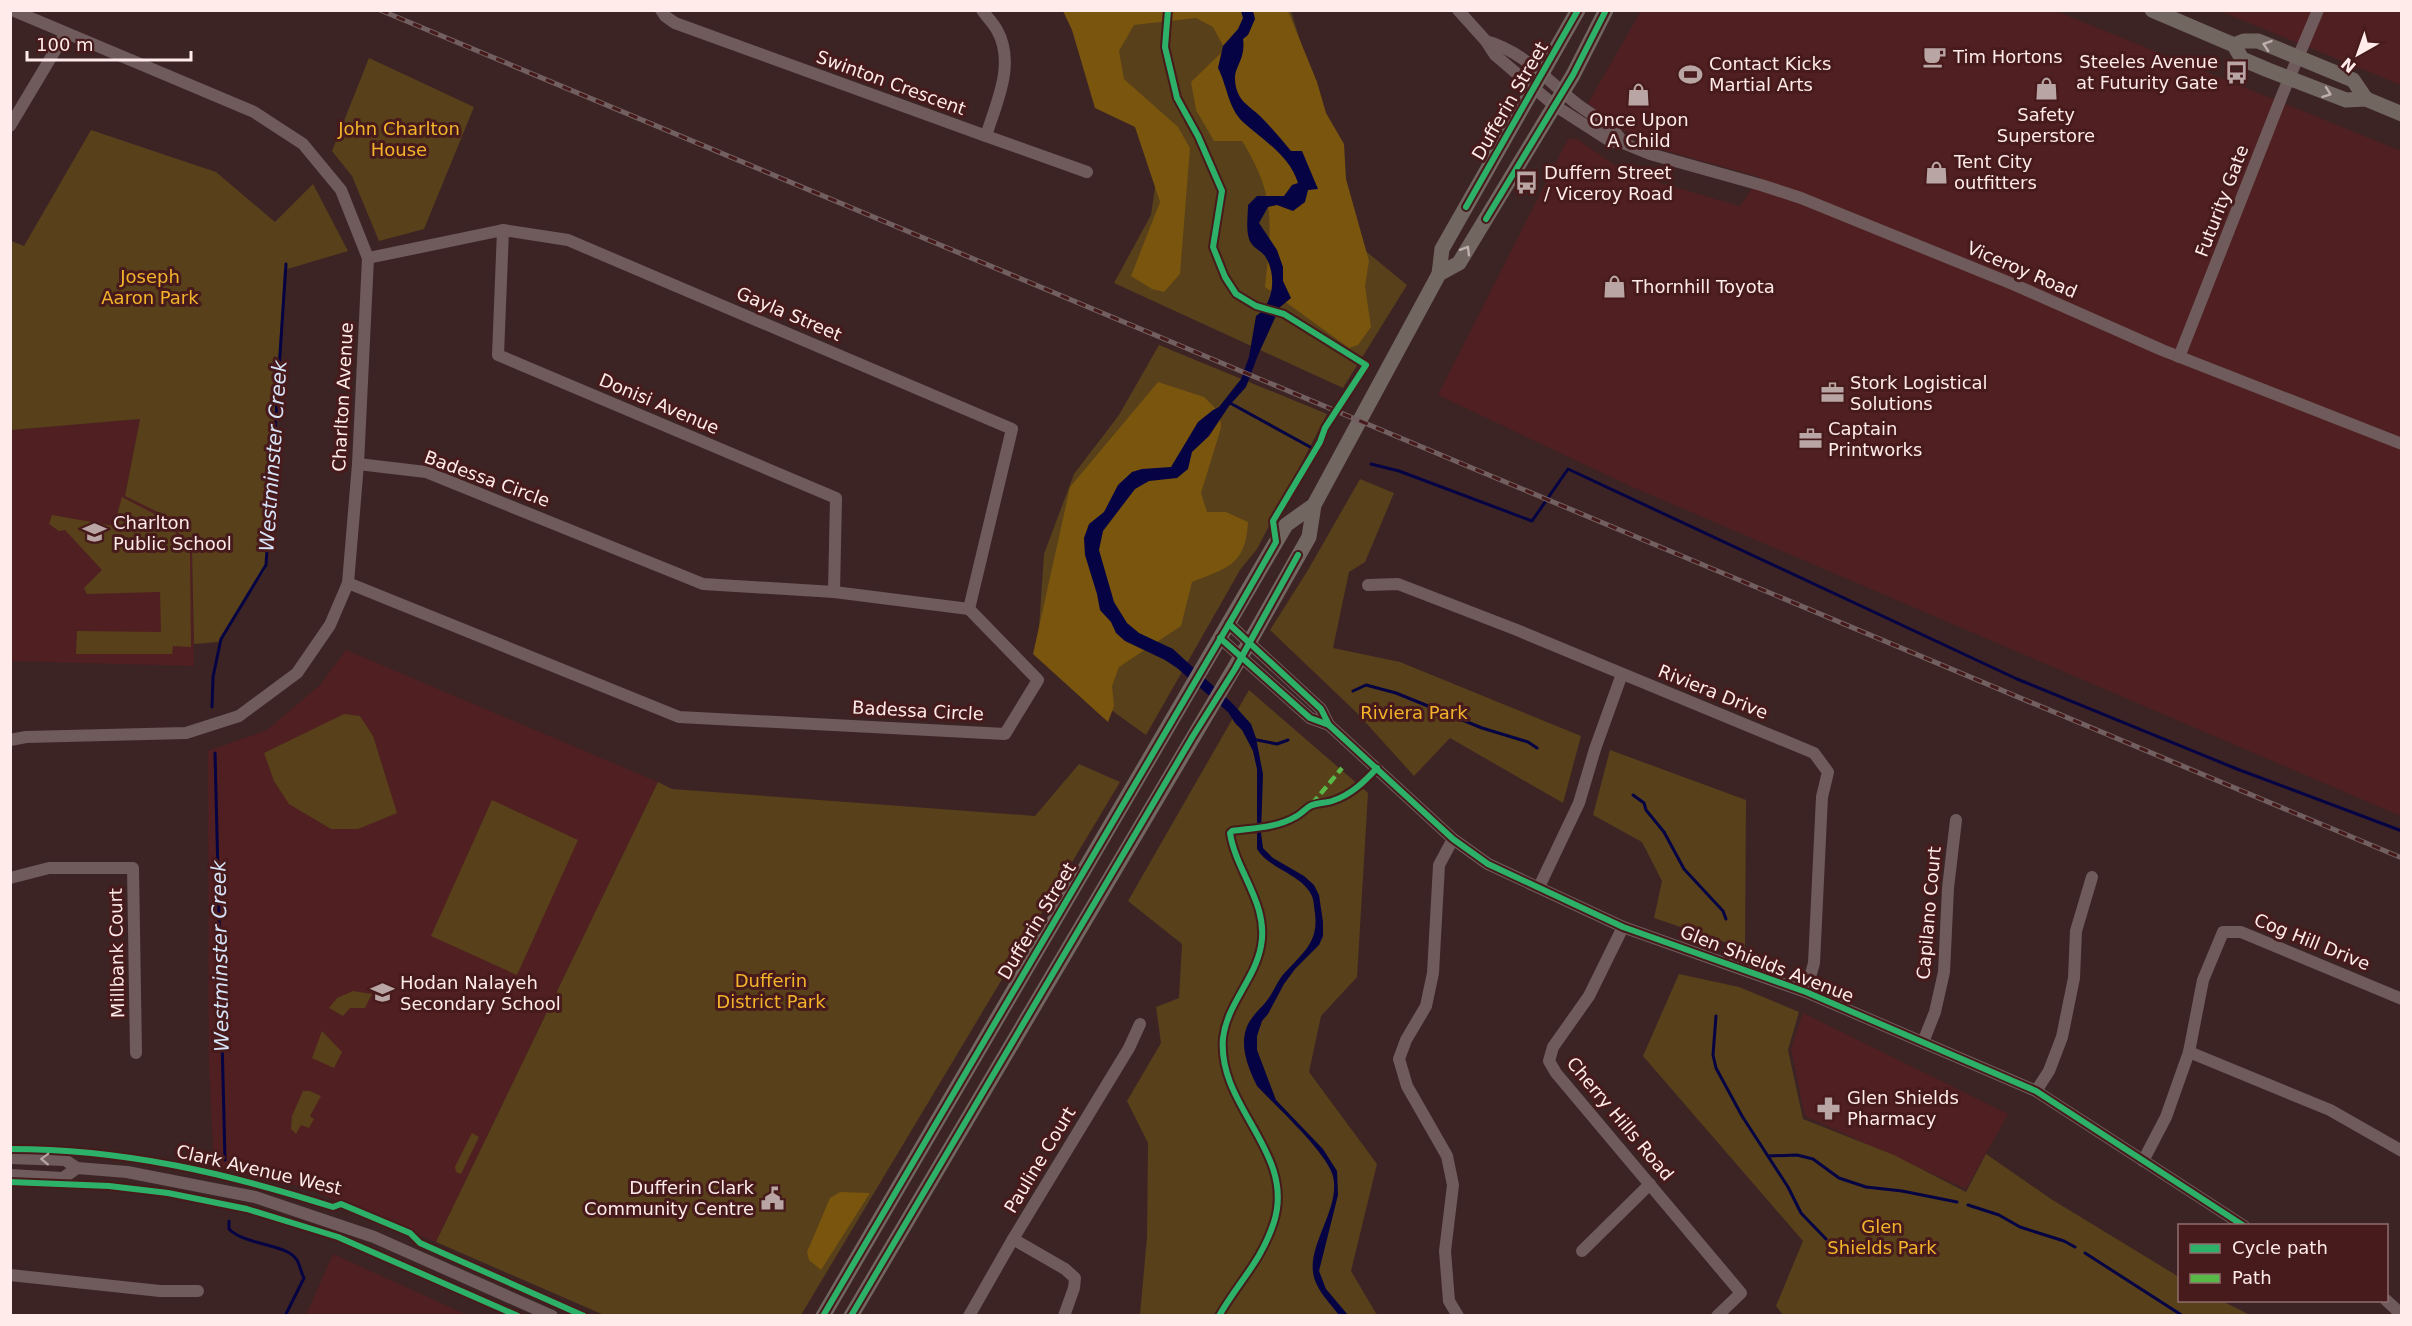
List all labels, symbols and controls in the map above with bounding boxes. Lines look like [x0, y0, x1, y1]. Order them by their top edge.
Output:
scale bar [27, 24, 190, 62]
north arrow [2328, 24, 2388, 84]
text: 100 m [36, 34, 94, 55]
street label: Dufferin Street [1467, 38, 1552, 164]
one-way arrow [2262, 39, 2273, 52]
cafe icon: Tim Hortons [1922, 44, 1948, 70]
street label: Swinton Crescent [814, 46, 969, 119]
place label: Tim Hortons [1952, 46, 2063, 67]
place label: Steeles Avenue at Futurity Gate [2076, 51, 2218, 93]
place label: Contact Kicks Martial Arts [1709, 53, 1831, 95]
text: N [2337, 54, 2360, 77]
bus stop icon: Steeles Avenue at Futurity Gate [2223, 59, 2249, 85]
sports icon: Contact Kicks Martial Arts [1678, 61, 1704, 87]
shop icon: Safety Superstore [2033, 76, 2059, 102]
shop icon: Once Upon A Child [1626, 81, 1652, 107]
one-way arrow [2322, 85, 2332, 98]
place label: Safety Superstore [1997, 104, 2095, 146]
place label: Once Upon A Child [1589, 109, 1689, 151]
park label: John Charlton House [337, 118, 460, 160]
street label: Futurity Gate [2191, 142, 2253, 260]
place label: Tent City outfitters [1953, 151, 2037, 193]
shop icon: Tent City outfitters [1923, 159, 1949, 185]
place label: Duffern Street / Viceroy Road [1544, 162, 1673, 204]
bus stop icon: Duffern Street / Viceroy Road [1513, 170, 1539, 196]
street label: Viceroy Road [1964, 237, 2080, 302]
one-way arrow [1459, 246, 1471, 256]
park label: Joseph Aaron Park [101, 266, 199, 308]
shop icon: Thornhill Toyota [1601, 274, 1627, 300]
place label: Thornhill Toyota [1631, 276, 1775, 297]
street label: Gayla Street [734, 282, 845, 345]
street label: Charlton Avenue [328, 322, 357, 472]
water label: Westminster Creek [254, 358, 292, 552]
street label: Donisi Avenue [596, 369, 722, 438]
place label: Stork Logistical Solutions [1850, 372, 1988, 414]
office icon: Stork Logistical Solutions [1819, 380, 1845, 406]
place label: Captain Printworks [1828, 418, 1922, 460]
office icon: Captain Printworks [1797, 426, 1823, 452]
street label: Badessa Circle [422, 446, 553, 511]
place label: Charlton Public School [113, 512, 232, 554]
school or university icon: Charlton Public School [82, 520, 108, 546]
street label: Riviera Drive [1655, 660, 1771, 723]
street label: Badessa Circle [852, 697, 984, 724]
park label: Riviera Park [1360, 702, 1468, 723]
street label: Capilano Court [1912, 845, 1945, 980]
street label: Dufferin Street [993, 858, 1080, 983]
water label: Westminster Creek [206, 859, 234, 1052]
street label: Millbank Court [105, 888, 128, 1018]
street label: Cog Hill Drive [2251, 909, 2373, 974]
street label: Glen Shields Avenue [1677, 921, 1857, 1006]
park label: Dufferin District Park [716, 970, 826, 1012]
place label: Hodan Nalayeh Secondary School [400, 972, 561, 1014]
school or university icon: Hodan Nalayeh Secondary School [369, 980, 395, 1006]
street label: Cherry Hills Road [1563, 1053, 1678, 1185]
place label: Glen Shields Pharmacy [1847, 1087, 1959, 1129]
pharmacy icon: Glen Shields Pharmacy [1816, 1095, 1842, 1121]
street label: Pauline Court [1000, 1103, 1080, 1217]
street label: Clark Avenue West [174, 1140, 344, 1199]
one-way arrow [41, 1152, 50, 1165]
place label: Dufferin Clark Community Centre [584, 1177, 755, 1219]
public building icon: Dufferin Clark Community Centre [759, 1185, 785, 1211]
park label: Glen Shields Park [1827, 1216, 1937, 1258]
legend [2178, 1224, 2388, 1302]
text: Cycle path [2232, 1237, 2328, 1258]
text: Path [2232, 1267, 2272, 1288]

